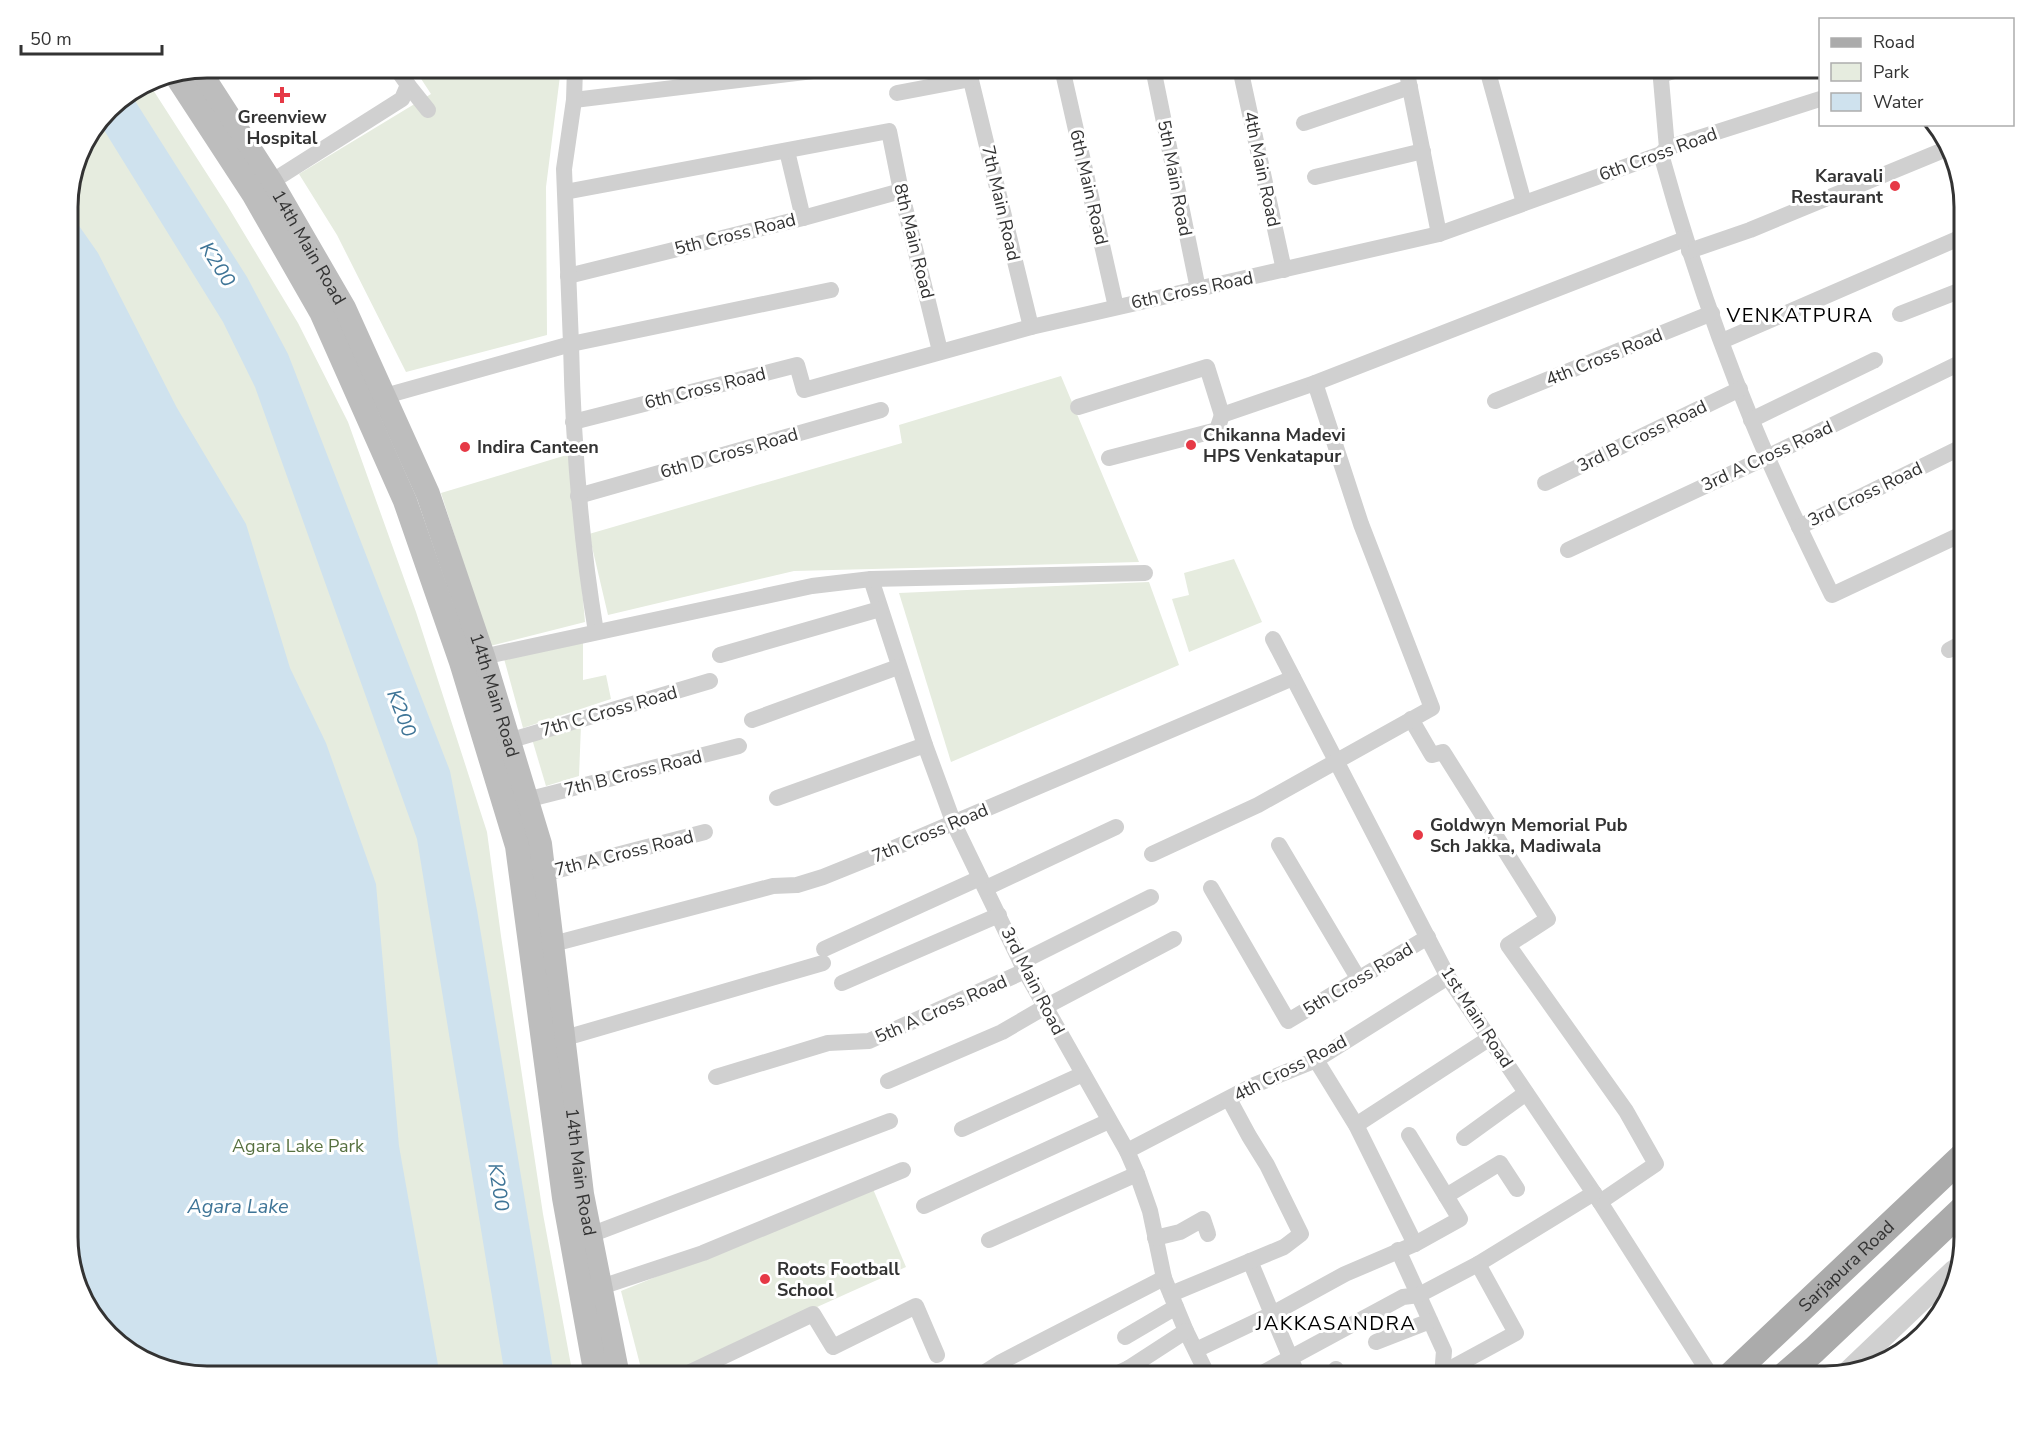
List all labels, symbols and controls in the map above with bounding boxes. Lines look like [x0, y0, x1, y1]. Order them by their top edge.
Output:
scale bar [21, 18, 162, 56]
legend [1819, 18, 2014, 126]
text: 50 m [30, 27, 72, 51]
text: Road [1873, 30, 1915, 54]
text: Park [1873, 60, 1910, 84]
marker: Greenview Hospital [273, 86, 291, 104]
text: Water [1873, 90, 1924, 114]
place label: Greenview Hospital [237, 105, 327, 150]
street label: 4th Main Road [1238, 109, 1286, 229]
street label: 5th Main Road [1152, 118, 1198, 238]
street label: 6th Cross Road [1596, 121, 1720, 187]
street label: 6th Main Road [1064, 127, 1114, 247]
street label: 7th Main Road [976, 143, 1026, 263]
place label: Karavali Restaurant [1791, 164, 1883, 209]
marker: Karavali Restaurant [1888, 179, 1902, 193]
street label: 8th Main Road [888, 181, 940, 301]
street label: 14th Main Road [266, 186, 351, 309]
street label: 5th Cross Road [672, 207, 798, 261]
water label: K200 [193, 237, 242, 292]
street label: 6th Cross Road [1129, 265, 1255, 315]
district label: VENKATPURA [1725, 302, 1874, 329]
street label: 4th Cross Road [1542, 323, 1666, 391]
street label: 6th Cross Road [642, 361, 768, 415]
street label: 3rd B Cross Road [1573, 394, 1711, 478]
street label: 3rd A Cross Road [1697, 415, 1837, 497]
street label: 6th D Cross Road [657, 422, 801, 484]
place label: Chikanna Madevi HPS Venkatapur [1203, 423, 1345, 468]
place label: Indira Canteen [477, 435, 599, 459]
marker: Chikanna Madevi HPS Venkatapur [1184, 438, 1198, 452]
marker: Indira Canteen [458, 440, 472, 454]
street label: 3rd Cross Road [1804, 456, 1926, 532]
street label: 14th Main Road [464, 630, 525, 760]
street label: 7th C Cross Road [538, 680, 680, 742]
water label: K200 [380, 686, 423, 741]
street label: 7th B Cross Road [562, 744, 704, 802]
street label: 7th Cross Road [868, 798, 992, 868]
place label: Goldwyn Memorial Pub Sch Jakka, Madiwala [1430, 813, 1628, 858]
street label: 7th A Cross Road [552, 824, 696, 882]
marker: Goldwyn Memorial Pub Sch Jakka, Madiwala [1411, 828, 1425, 842]
street label: 3rd Main Road [996, 923, 1070, 1039]
street label: 5th Cross Road [1299, 937, 1417, 1021]
street label: 1st Main Road [1435, 962, 1519, 1072]
street label: 5th A Cross Road [871, 969, 1011, 1049]
street label: 4th Cross Road [1229, 1029, 1351, 1107]
street label: 14th Main Road [560, 1107, 602, 1238]
park label: Agara Lake Park [232, 1134, 365, 1158]
water label: K200 [481, 1161, 516, 1213]
water label: Agara Lake [186, 1193, 289, 1220]
street label: Sarjapura Road [1793, 1215, 1900, 1317]
place label: Roots Football School [777, 1257, 900, 1302]
marker: Roots Football School [758, 1272, 772, 1286]
district label: JAKKASANDRA [1255, 1310, 1416, 1337]

